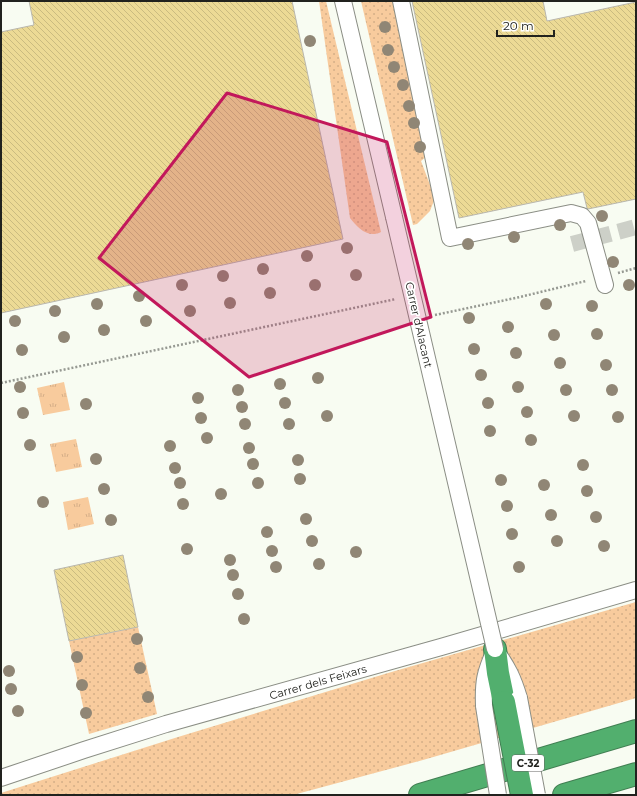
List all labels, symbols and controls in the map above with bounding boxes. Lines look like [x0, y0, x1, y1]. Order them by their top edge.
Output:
scale bar [497, 12, 554, 38]
text: 20 m [503, 18, 534, 33]
street label: Carrer d'Alacant [402, 281, 436, 370]
street label: Carrer dels Feixars [268, 661, 369, 703]
road number: C-32 [512, 755, 544, 771]

